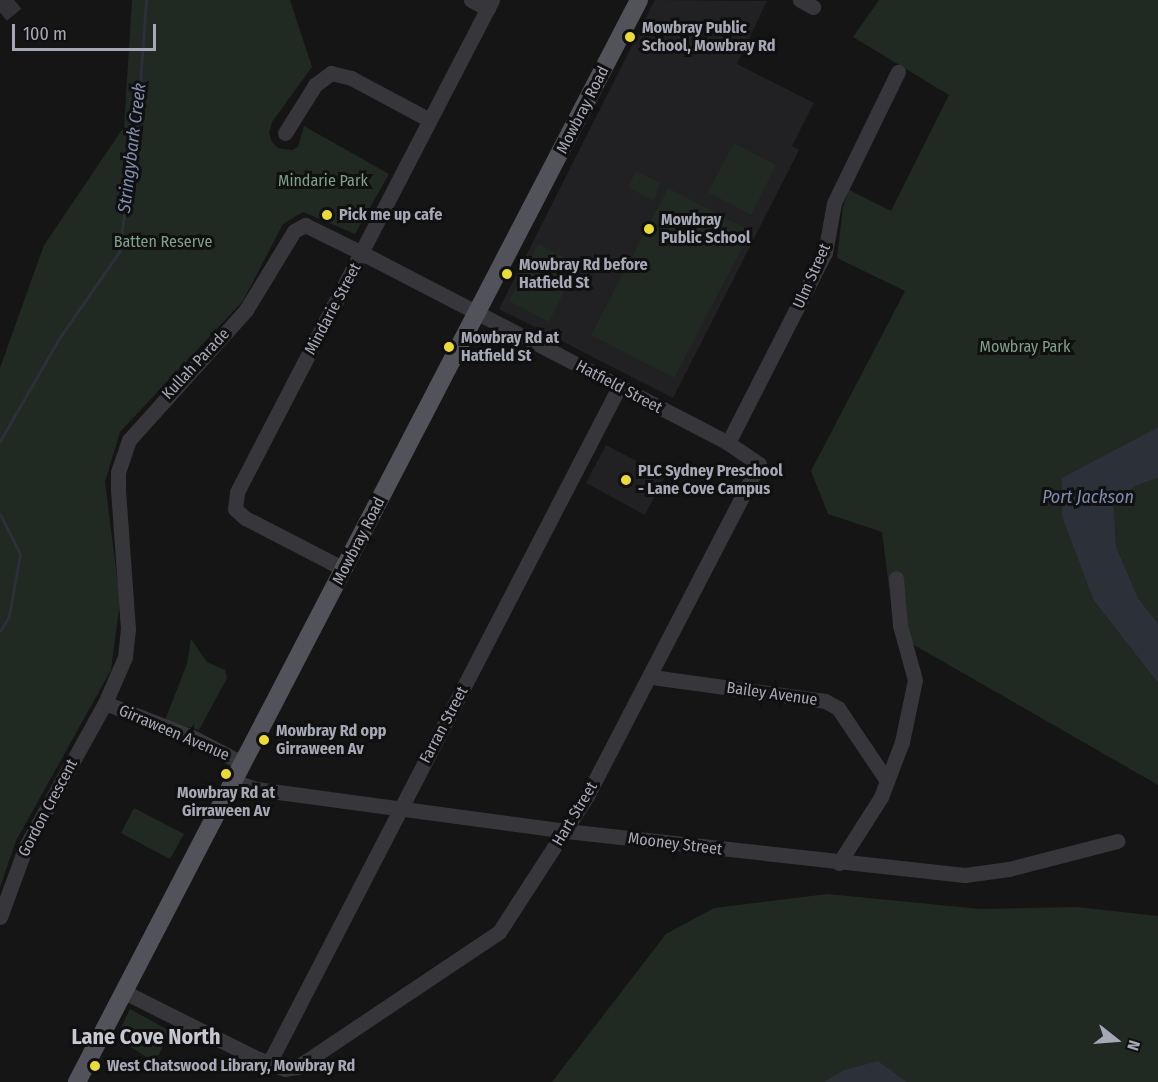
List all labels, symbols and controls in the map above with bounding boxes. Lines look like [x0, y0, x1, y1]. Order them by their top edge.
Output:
scale bar [15, 12, 159, 50]
place label: Mowbray Public School, Mowbray Rd [642, 18, 775, 56]
text: 100 m [23, 23, 67, 45]
marker: Mowbray Public School, Mowbray Rd [623, 30, 637, 44]
street label: Mowbray Road [553, 63, 613, 157]
water label: Stringybark Creek [113, 82, 151, 214]
park label: Mindarie Park [278, 171, 368, 191]
place label: Pick me up cafe [339, 205, 442, 225]
marker: Pick me up cafe [320, 208, 334, 222]
place label: Mowbray Public School [661, 210, 750, 248]
marker: Mowbray Public School [642, 222, 656, 236]
park label: Batten Reserve [114, 232, 212, 252]
street label: Ulm Street [789, 241, 835, 311]
place label: Mowbray Rd before Hatfield St [519, 255, 648, 293]
street label: Mindarie Street [301, 260, 365, 358]
marker: Mowbray Rd before Hatfield St [500, 267, 514, 281]
street label: Kullah Parade [158, 325, 234, 403]
place label: Mowbray Rd at Hatfield St [461, 328, 559, 366]
park label: Mowbray Park [980, 337, 1070, 357]
marker: Mowbray Rd at Hatfield St [442, 340, 456, 354]
street label: Hatfield Street [573, 356, 665, 418]
place label: PLC Sydney Preschool - Lane Cove Campus [638, 461, 783, 499]
marker: PLC Sydney Preschool - Lane Cove Campus [619, 473, 633, 487]
water label: Port Jackson [1042, 486, 1134, 508]
street label: Mowbray Road [329, 494, 389, 588]
street label: Bailey Avenue [725, 678, 819, 710]
street label: Farran Street [416, 683, 472, 767]
street label: Girraween Avenue [116, 701, 232, 765]
place label: Mowbray Rd opp Girraween Av [276, 721, 387, 759]
marker: Mowbray Rd opp Girraween Av [257, 733, 271, 747]
street label: Gordon Crescent [14, 756, 82, 860]
marker: Mowbray Rd at Girraween Av [219, 767, 233, 781]
street label: Hart Street [548, 778, 602, 850]
place label: Mowbray Rd at Girraween Av [177, 783, 275, 821]
street label: Mooney Street [627, 829, 723, 859]
north arrow [1086, 1010, 1146, 1070]
district label: Lane Cove North [71, 1024, 221, 1050]
text: N [1123, 1038, 1144, 1053]
place label: West Chatswood Library, Mowbray Rd [107, 1056, 355, 1076]
marker: West Chatswood Library, Mowbray Rd [88, 1059, 102, 1073]

